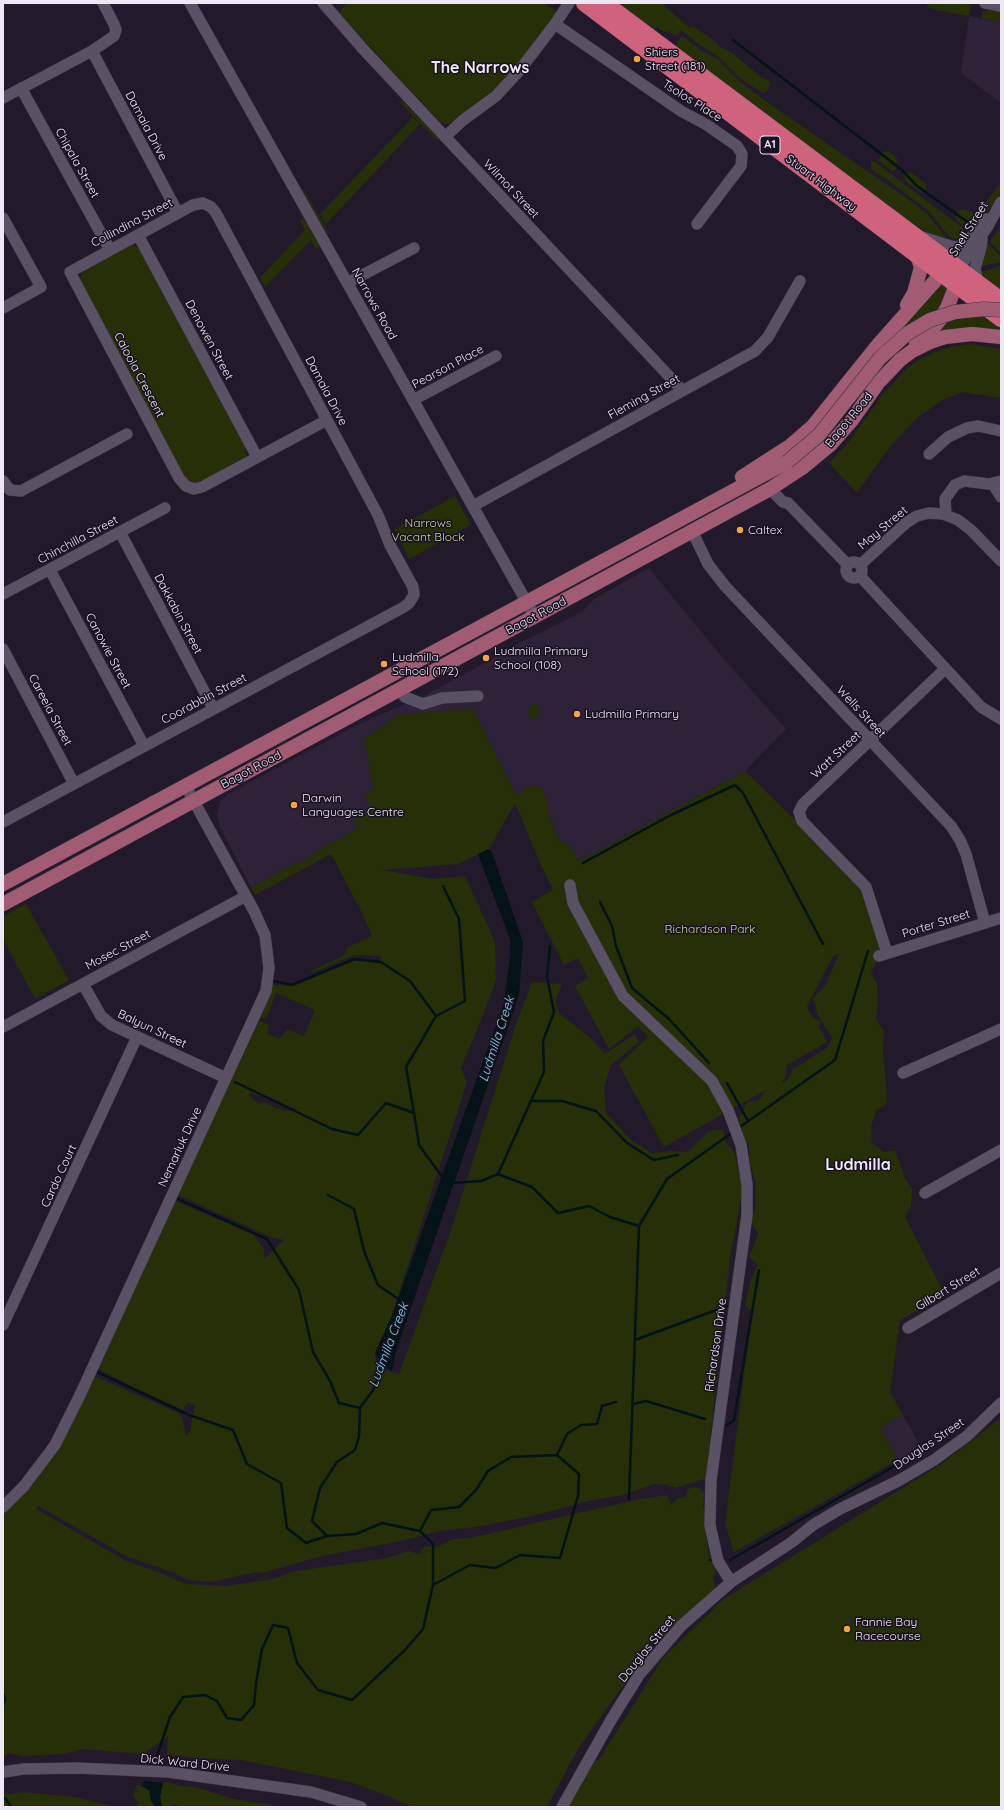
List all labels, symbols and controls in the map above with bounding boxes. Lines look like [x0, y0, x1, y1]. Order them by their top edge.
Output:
place label: Shiers Street (181) [645, 45, 705, 73]
marker: Shiers Street (181) [632, 54, 642, 64]
district label: The Narrows [431, 58, 529, 78]
street label: Tsolos Place [659, 77, 725, 125]
street label: Damala Drive [122, 89, 170, 163]
street label: Chipala Street [52, 125, 102, 201]
road number: A1 [760, 136, 780, 154]
street label: Stuart Highway [783, 152, 859, 214]
street label: Wilmot Street [480, 157, 542, 221]
street label: Collindina Street [89, 195, 175, 251]
street label: Snell Street [946, 199, 992, 259]
street label: Narrows Road [348, 266, 400, 342]
street label: Denowen Street [182, 298, 236, 382]
street label: Caloola Crescent [111, 330, 167, 420]
street label: Pearson Place [410, 342, 486, 392]
street label: Damala Drive [302, 354, 350, 428]
street label: Fleming Street [605, 371, 683, 423]
street label: Bagot Road [822, 390, 876, 450]
street label: May Street [855, 503, 911, 553]
street label: Chinchilla Street [35, 513, 121, 567]
park label: Narrows Vacant Block [391, 516, 465, 544]
place label: Caltex [748, 523, 782, 537]
marker: Caltex [735, 525, 745, 535]
street label: Dakkabin Street [151, 571, 205, 657]
street label: Bagot Road [503, 594, 569, 638]
street label: Canowie Street [82, 611, 134, 691]
place label: Ludmilla Primary School (108) [494, 644, 588, 672]
place label: Ludmilla School (172) [392, 650, 459, 678]
marker: Ludmilla Primary School (108) [481, 653, 491, 663]
marker: Ludmilla School (172) [379, 659, 389, 669]
street label: Coorabbin Street [159, 671, 249, 727]
street label: Careela Street [25, 672, 75, 748]
street label: Wells Street [833, 683, 889, 741]
place label: Ludmilla Primary [585, 707, 679, 721]
marker: Ludmilla Primary [572, 709, 582, 719]
street label: Watt Street [808, 728, 864, 782]
street label: Bagot Road [218, 748, 284, 792]
place label: Darwin Languages Centre [302, 791, 404, 819]
marker: Darwin Languages Centre [289, 800, 299, 810]
street label: Porter Street [900, 907, 972, 941]
park label: Richardson Park [664, 922, 756, 936]
street label: Mosec Street [83, 927, 153, 973]
water label: Ludmilla Creek [476, 994, 518, 1084]
street label: Balyun Street [115, 1007, 189, 1051]
street label: Nemarluk Drive [155, 1105, 205, 1189]
street label: Cardo Court [38, 1142, 80, 1210]
district label: Ludmilla [825, 1155, 891, 1175]
street label: Gilbert Street [913, 1264, 983, 1314]
street label: Richardson Drive [702, 1297, 730, 1393]
water label: Ludmilla Creek [366, 1301, 412, 1389]
street label: Douglas Street [891, 1415, 967, 1473]
street label: Douglas Street [616, 1613, 678, 1685]
place label: Fannie Bay Racecourse [855, 1615, 921, 1643]
marker: Fannie Bay Racecourse [842, 1624, 852, 1634]
street label: Dick Ward Drive [140, 1751, 230, 1775]

